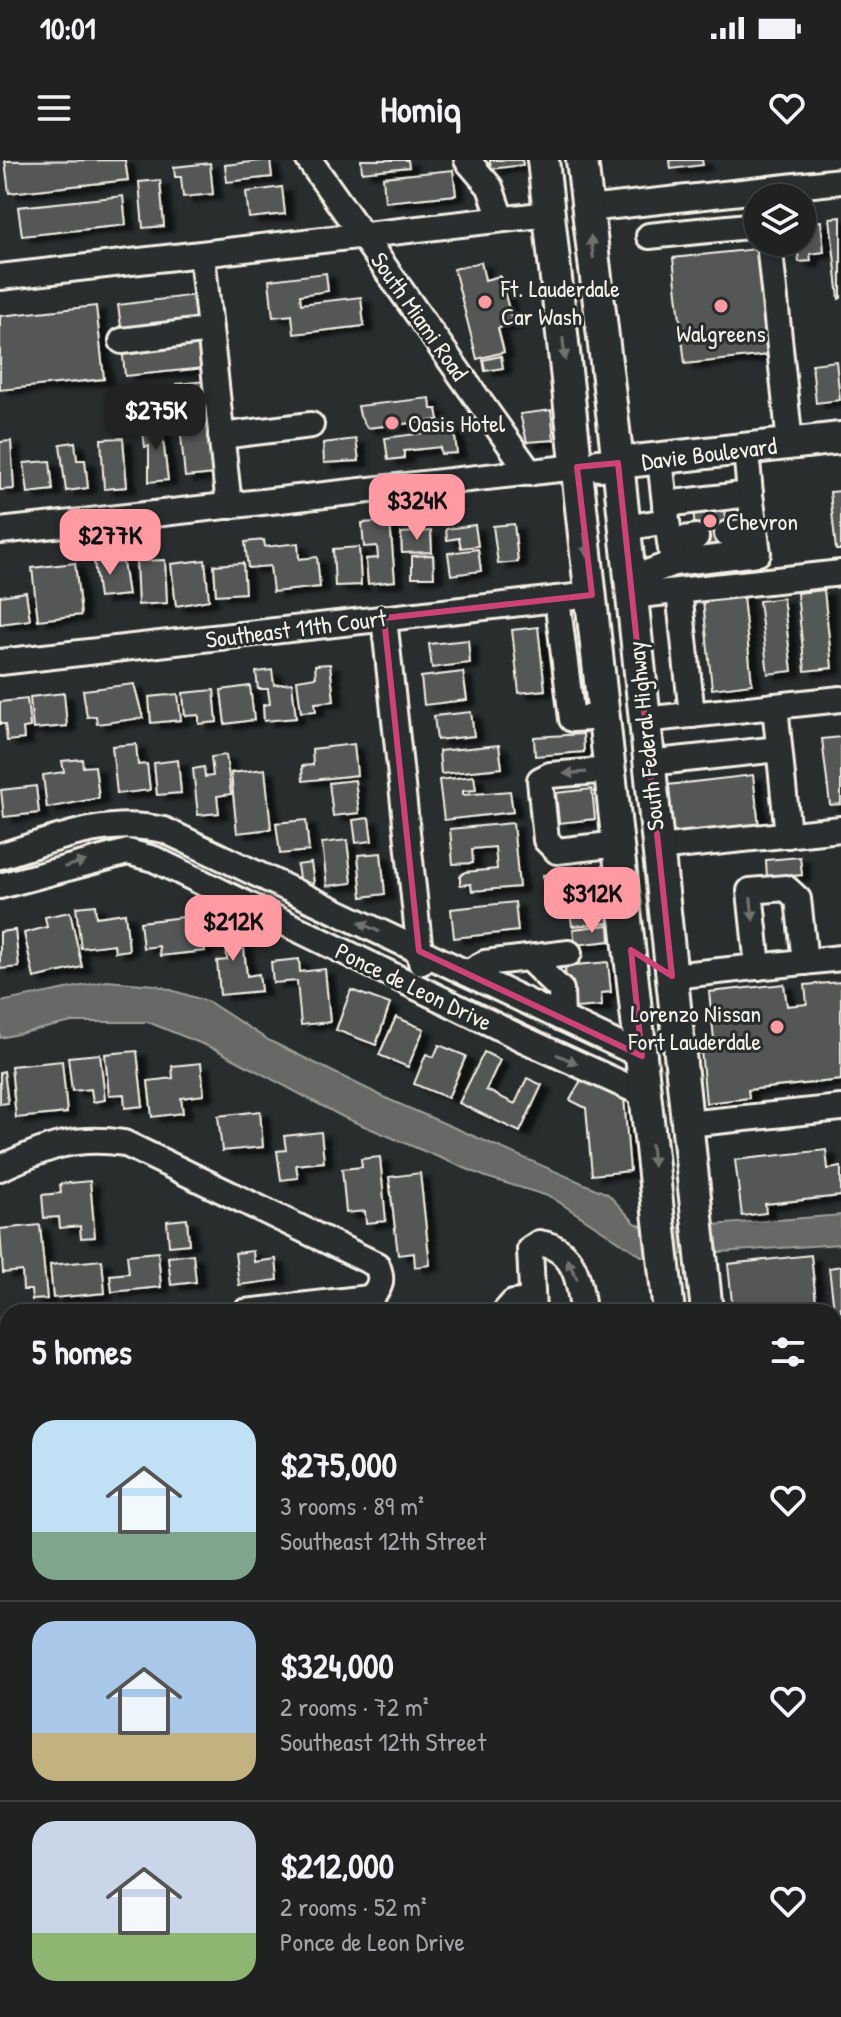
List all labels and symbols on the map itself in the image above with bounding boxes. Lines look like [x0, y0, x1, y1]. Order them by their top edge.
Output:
one-way arrow [585, 234, 598, 259]
street label: South Miami Road [364, 245, 476, 387]
place label: Ft. Lauderdale Car Wash [500, 272, 620, 332]
marker: Ft. Lauderdale Car Wash [476, 293, 494, 311]
marker: Walgreens [712, 297, 730, 315]
place label: Walgreens [676, 317, 766, 349]
one-way arrow [557, 337, 570, 362]
pin: $275K [100, 384, 212, 452]
place label: Oasis Hotel [408, 407, 506, 439]
marker: Oasis Hotel [383, 414, 401, 432]
street label: Davie Boulevard [640, 429, 778, 477]
pin: $324K [361, 474, 473, 542]
place label: Chevron [726, 505, 798, 537]
pin: $277K [54, 509, 166, 577]
marker: Chevron [701, 512, 719, 530]
one-way arrow [579, 533, 592, 558]
street label: Southeast 11th Court [204, 601, 389, 655]
street label: South Federal Highway [619, 640, 671, 832]
one-way arrow [562, 767, 587, 780]
one-way arrow [63, 857, 87, 870]
pin: $312K [536, 867, 648, 935]
pin: $212K [177, 895, 289, 963]
one-way arrow [746, 897, 759, 922]
one-way arrow [357, 920, 380, 934]
street label: Ponce de Leon Drive [330, 934, 498, 1038]
place label: Lorenzo Nissan Fort Lauderdale [628, 997, 761, 1057]
marker: Lorenzo Nissan Fort Lauderdale [768, 1018, 786, 1036]
one-way arrow [555, 1052, 578, 1065]
one-way arrow [646, 1143, 659, 1168]
one-way arrow [566, 1258, 580, 1280]

